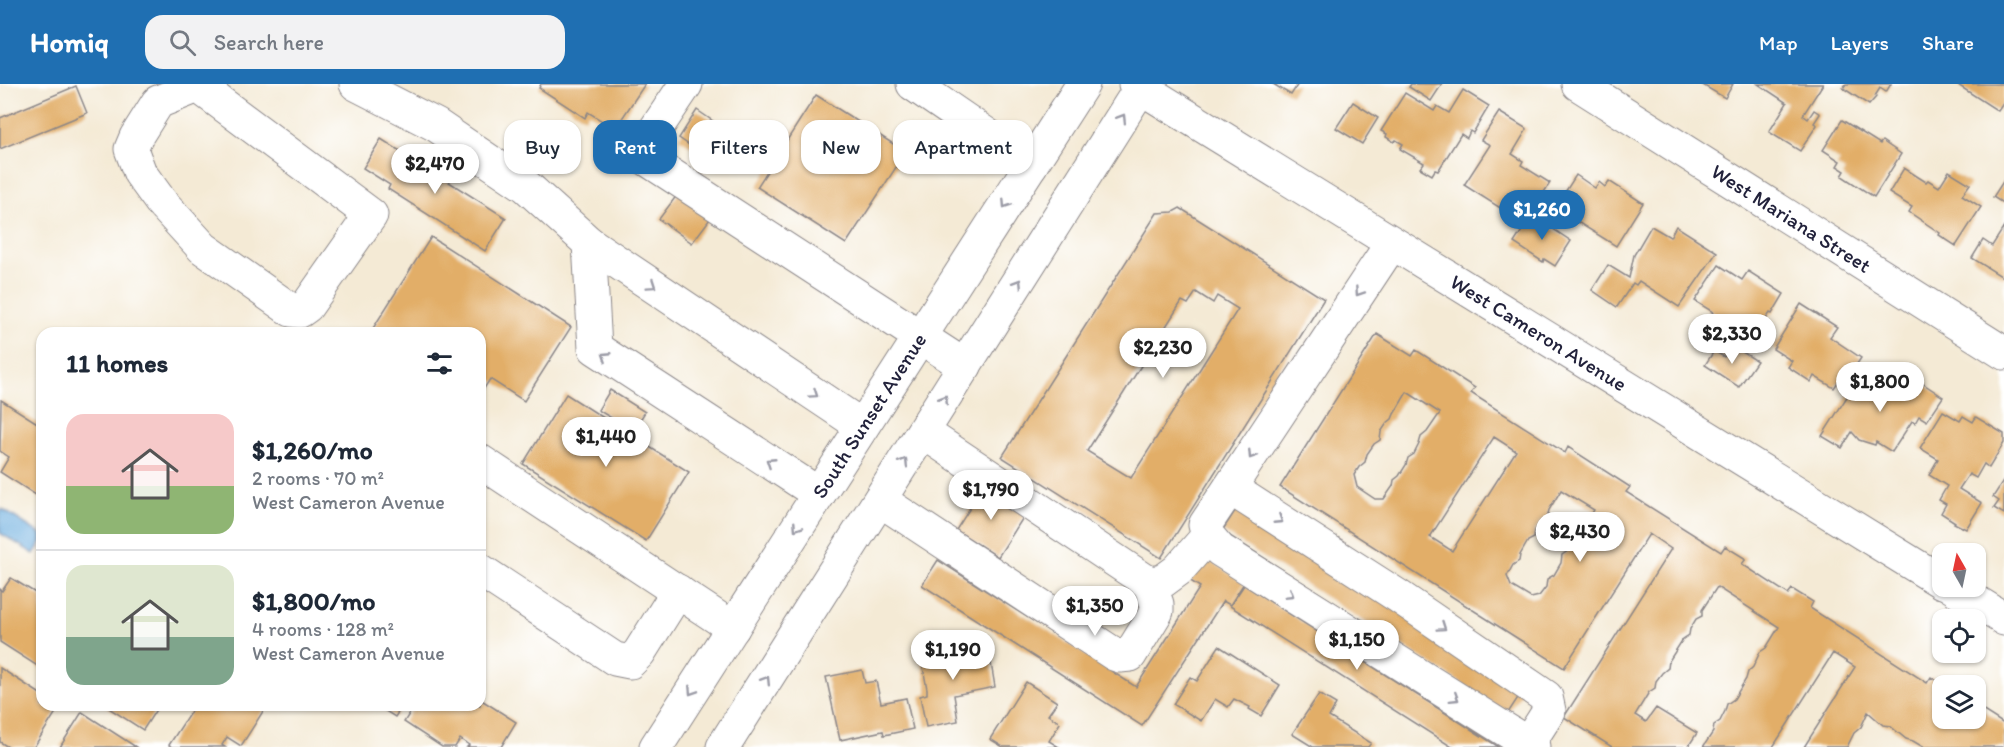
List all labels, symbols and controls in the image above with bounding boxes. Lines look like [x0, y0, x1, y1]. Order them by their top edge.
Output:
search box [145, 15, 565, 69]
text: Homiq [30, 25, 109, 59]
icon: search [166, 26, 199, 59]
text: Search here [214, 29, 324, 56]
text: Map [1759, 30, 1798, 55]
text: Layers [1831, 30, 1889, 55]
text: Share [1922, 30, 1974, 55]
one-way arrow [1114, 114, 1126, 124]
chip: Buy [504, 120, 581, 174]
chip: Rent [593, 120, 677, 174]
chip: Filters [689, 120, 789, 174]
chip: New [801, 120, 881, 174]
chip: Apartment [893, 120, 1033, 174]
pin: $2,470 [386, 144, 484, 195]
text: $2,470 [405, 151, 465, 175]
street label: West Mariana Street [1707, 158, 1876, 278]
pin: $1,260 [1493, 190, 1591, 241]
one-way arrow [1002, 197, 1013, 208]
text: $1,260 [1513, 197, 1571, 221]
street label: West Cameron Avenue [1446, 269, 1631, 396]
one-way arrow [645, 278, 656, 289]
one-way arrow [1010, 279, 1022, 289]
one-way arrow [1355, 285, 1366, 296]
pin: $2,330 [1683, 314, 1781, 365]
text: $2,330 [1702, 321, 1762, 345]
street label: South Sunset Avenue [807, 328, 931, 503]
pin: $2,230 [1114, 328, 1212, 379]
text: $2,230 [1133, 335, 1193, 359]
text: 11 homes [66, 347, 168, 379]
icon: filters [423, 347, 456, 380]
one-way arrow [602, 351, 612, 363]
pin: $1,800 [1831, 362, 1929, 413]
text: $1,800 [1850, 369, 1910, 393]
one-way arrow [807, 387, 818, 398]
one-way arrow [937, 395, 949, 405]
pin: $1,440 [557, 417, 655, 468]
text: $1,440 [576, 424, 636, 448]
text: $1,260/mo [252, 434, 373, 466]
icon: home [114, 438, 186, 510]
one-way arrow [1248, 448, 1259, 459]
one-way arrow [766, 457, 776, 469]
one-way arrow [897, 458, 909, 468]
text: 2 rooms · 70 m² [252, 466, 384, 490]
pin: $1,790 [942, 470, 1040, 521]
text: $1,790 [963, 477, 1019, 501]
text: West Cameron Avenue [252, 490, 445, 514]
one-way arrow [1273, 512, 1284, 523]
pin: $2,430 [1531, 512, 1629, 563]
text: $2,430 [1550, 519, 1610, 543]
one-way arrow [793, 521, 805, 531]
north arrow [1932, 543, 1986, 597]
map controls [1932, 543, 1986, 729]
text: $1,800/mo [252, 585, 376, 617]
pin: $1,350 [1046, 586, 1144, 637]
one-way arrow [1284, 586, 1294, 598]
icon: home [114, 589, 186, 661]
text: $1,350 [1066, 593, 1124, 617]
button: locate [1932, 609, 1986, 663]
text: 4 rooms · 128 m² [252, 617, 394, 641]
one-way arrow [1436, 619, 1447, 630]
pin: $1,150 [1308, 620, 1406, 671]
text: $1,150 [1329, 627, 1385, 651]
pin: $1,190 [904, 630, 1002, 681]
text: $1,190 [925, 637, 981, 661]
text: West Cameron Avenue [252, 641, 445, 665]
button: layers [1932, 675, 1986, 729]
one-way arrow [758, 676, 770, 686]
one-way arrow [688, 684, 699, 695]
one-way arrow [1449, 690, 1459, 702]

